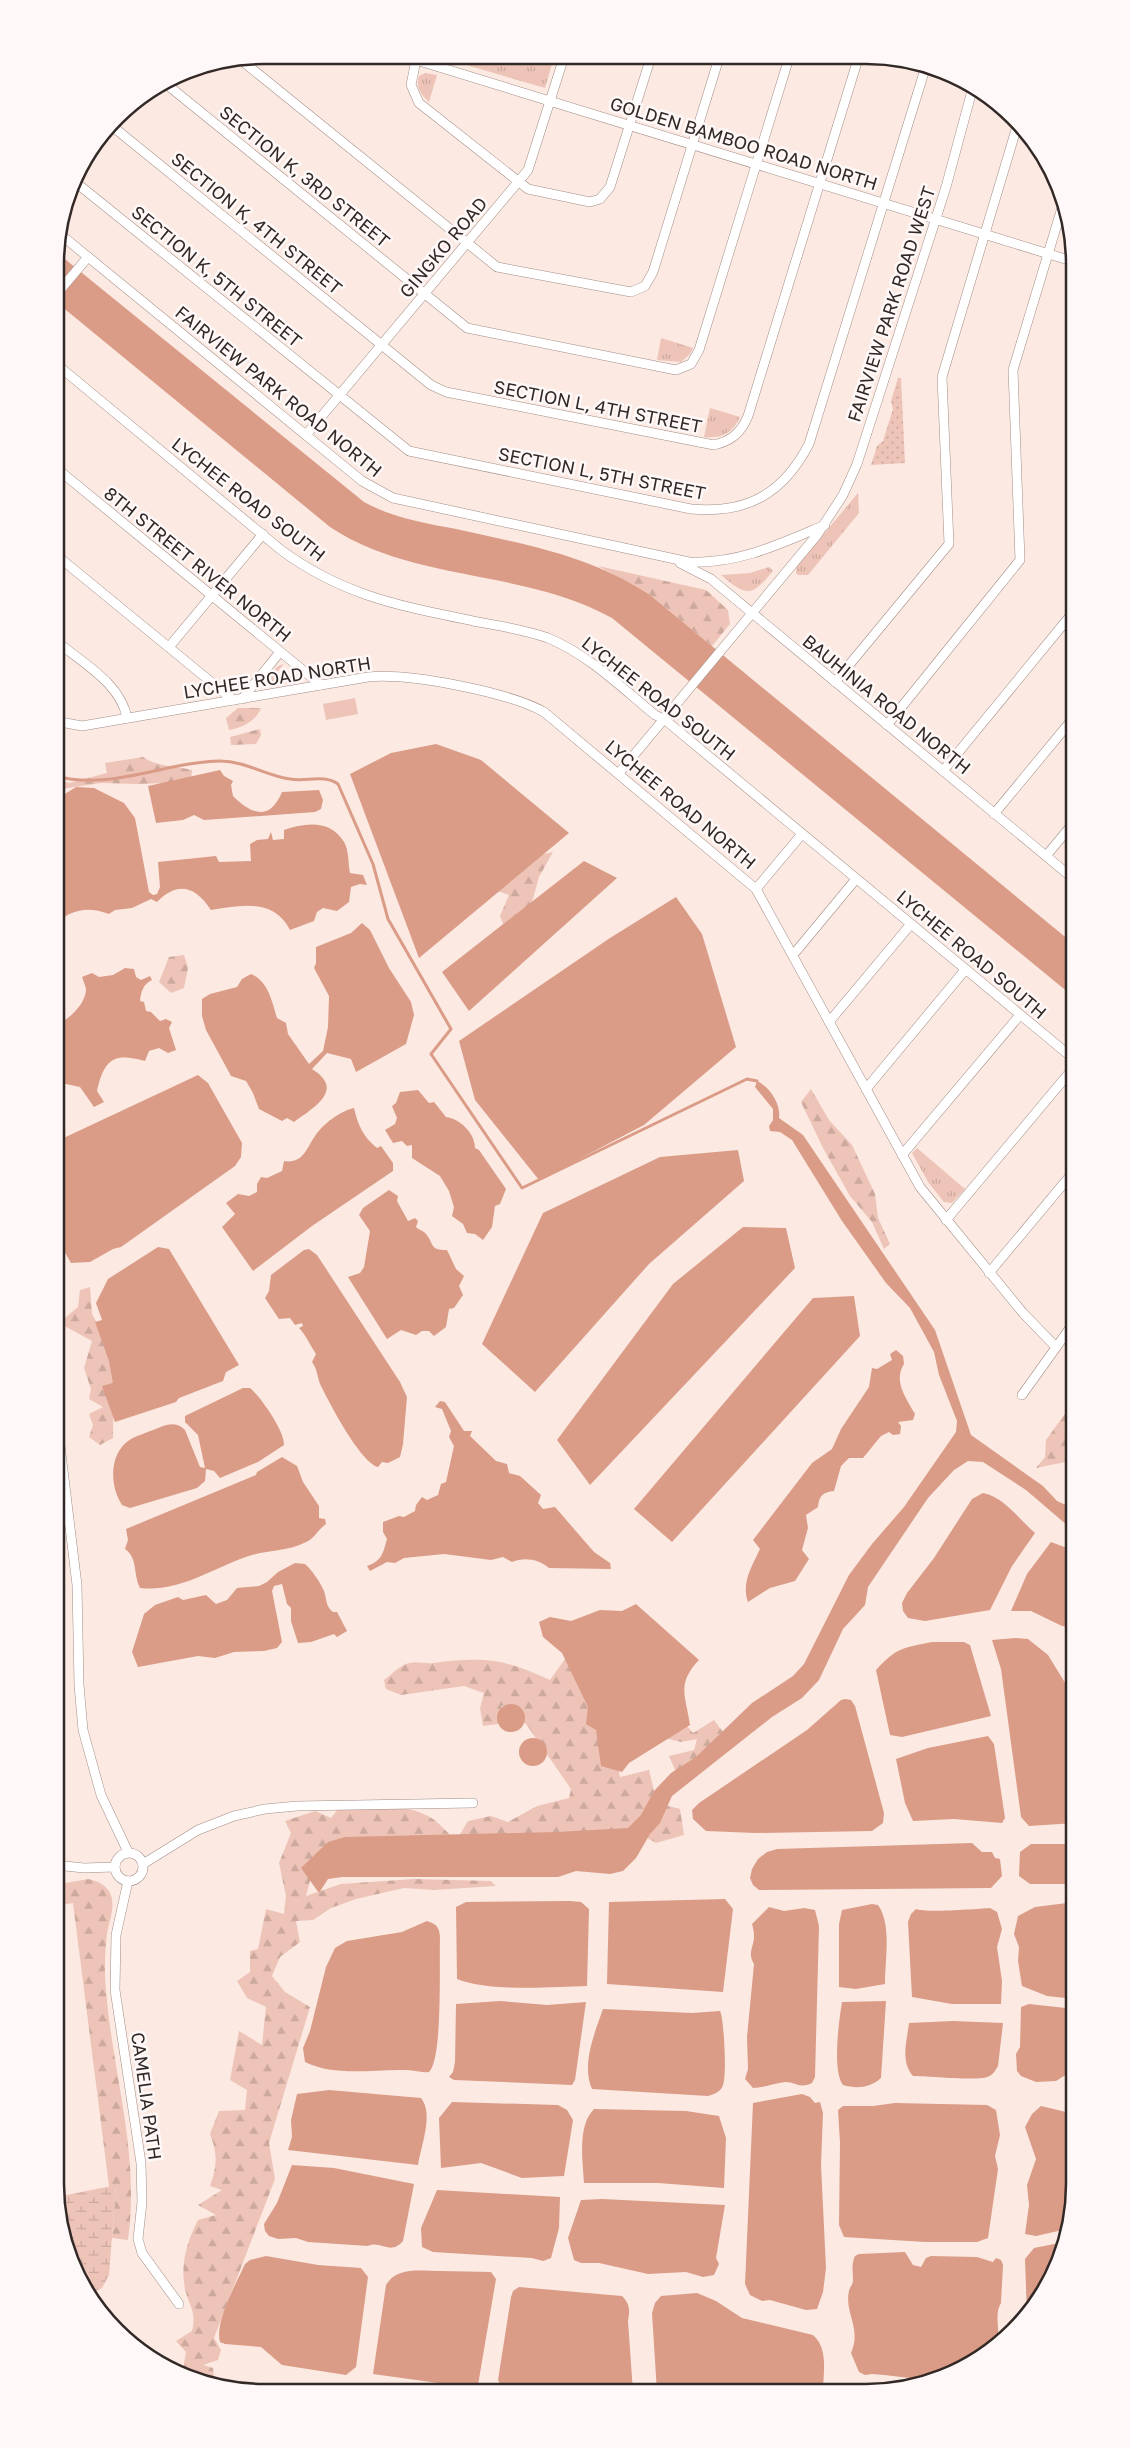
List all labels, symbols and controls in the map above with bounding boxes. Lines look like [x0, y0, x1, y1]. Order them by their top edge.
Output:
street label: GOLDEN BAMBOO ROAD NORTH [608, 92, 880, 194]
street label: SECTION K, 3RD STREET [215, 100, 395, 252]
street label: SECTION K, 4TH STREET [167, 147, 347, 299]
street label: FAIRVIEW PARK ROAD WEST [842, 183, 940, 425]
street label: GINGKO ROAD [395, 192, 491, 302]
street label: SECTION K, 5TH STREET [127, 201, 307, 351]
street label: FAIRVIEW PARK ROAD NORTH [171, 301, 387, 481]
street label: SECTION L, 4TH STREET [492, 375, 704, 437]
street label: LYCHEE ROAD SOUTH [168, 432, 330, 566]
street label: SECTION L, 5TH STREET [496, 442, 708, 504]
street label: 8TH STREET RIVER NORTH [100, 482, 296, 646]
street label: BAUHINIA ROAD NORTH [799, 629, 975, 779]
street label: LYCHEE ROAD SOUTH [578, 631, 740, 765]
street label: LYCHEE ROAD NORTH [182, 651, 372, 703]
street label: LYCHEE ROAD NORTH [601, 735, 761, 873]
street label: LYCHEE ROAD SOUTH [893, 885, 1051, 1023]
street label: CAMELIA PATH [127, 2031, 167, 2161]

